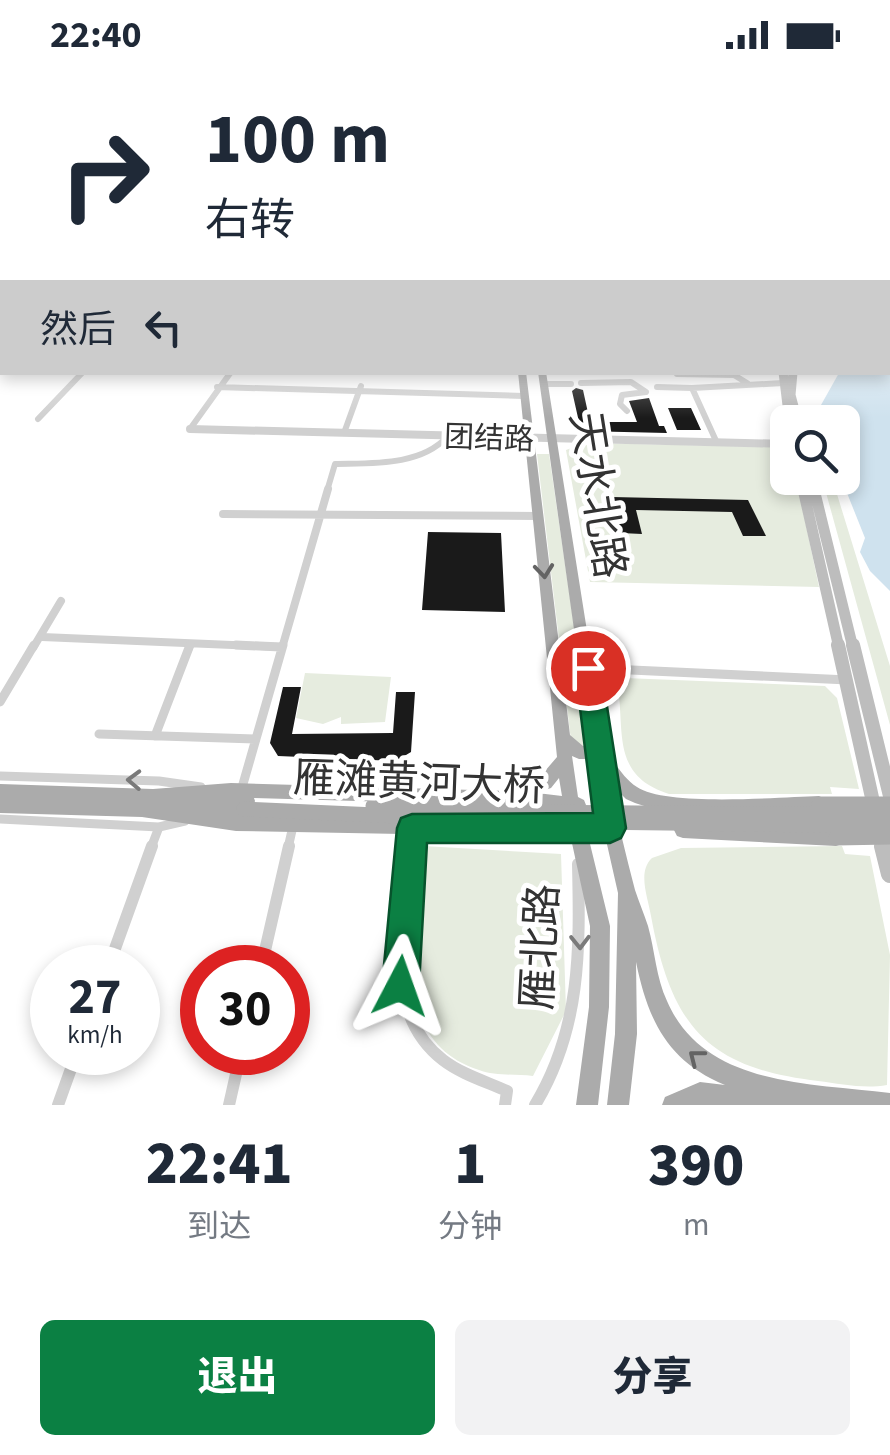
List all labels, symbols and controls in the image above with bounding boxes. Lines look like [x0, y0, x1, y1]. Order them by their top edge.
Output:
text: 22:40 [50, 8, 142, 62]
text: 100 m [205, 90, 390, 190]
icon: right [40, 110, 170, 240]
text: 右转 [205, 189, 295, 253]
icon: left [136, 300, 191, 355]
text: 然后 [40, 303, 116, 357]
map controls [770, 405, 860, 495]
button: search [770, 405, 860, 495]
street label: 天水北路 [554, 408, 640, 583]
street label: 团结路 [443, 415, 535, 462]
one-way arrow [533, 564, 554, 580]
pin [546, 626, 631, 711]
icon: arrive [561, 641, 616, 696]
street label: 雁滩黄河大桥 [292, 749, 546, 817]
one-way arrow [125, 770, 141, 791]
street label: 雁北路 [508, 883, 574, 1012]
position arrow [348, 934, 452, 1038]
one-way arrow [569, 936, 591, 951]
speed limit sign: 30 [180, 945, 310, 1075]
text: 27 [69, 962, 121, 1033]
text: km/h [67, 1017, 123, 1053]
one-way arrow [689, 1051, 707, 1069]
text: 22:41 [146, 1122, 293, 1207]
text: 1 [454, 1122, 486, 1207]
text: 390 [648, 1124, 744, 1209]
text: m [683, 1202, 709, 1248]
text: 到达 [187, 1204, 251, 1250]
text: 分钟 [438, 1204, 502, 1250]
button: 退出 [40, 1320, 435, 1435]
button: 分享 [455, 1320, 850, 1435]

